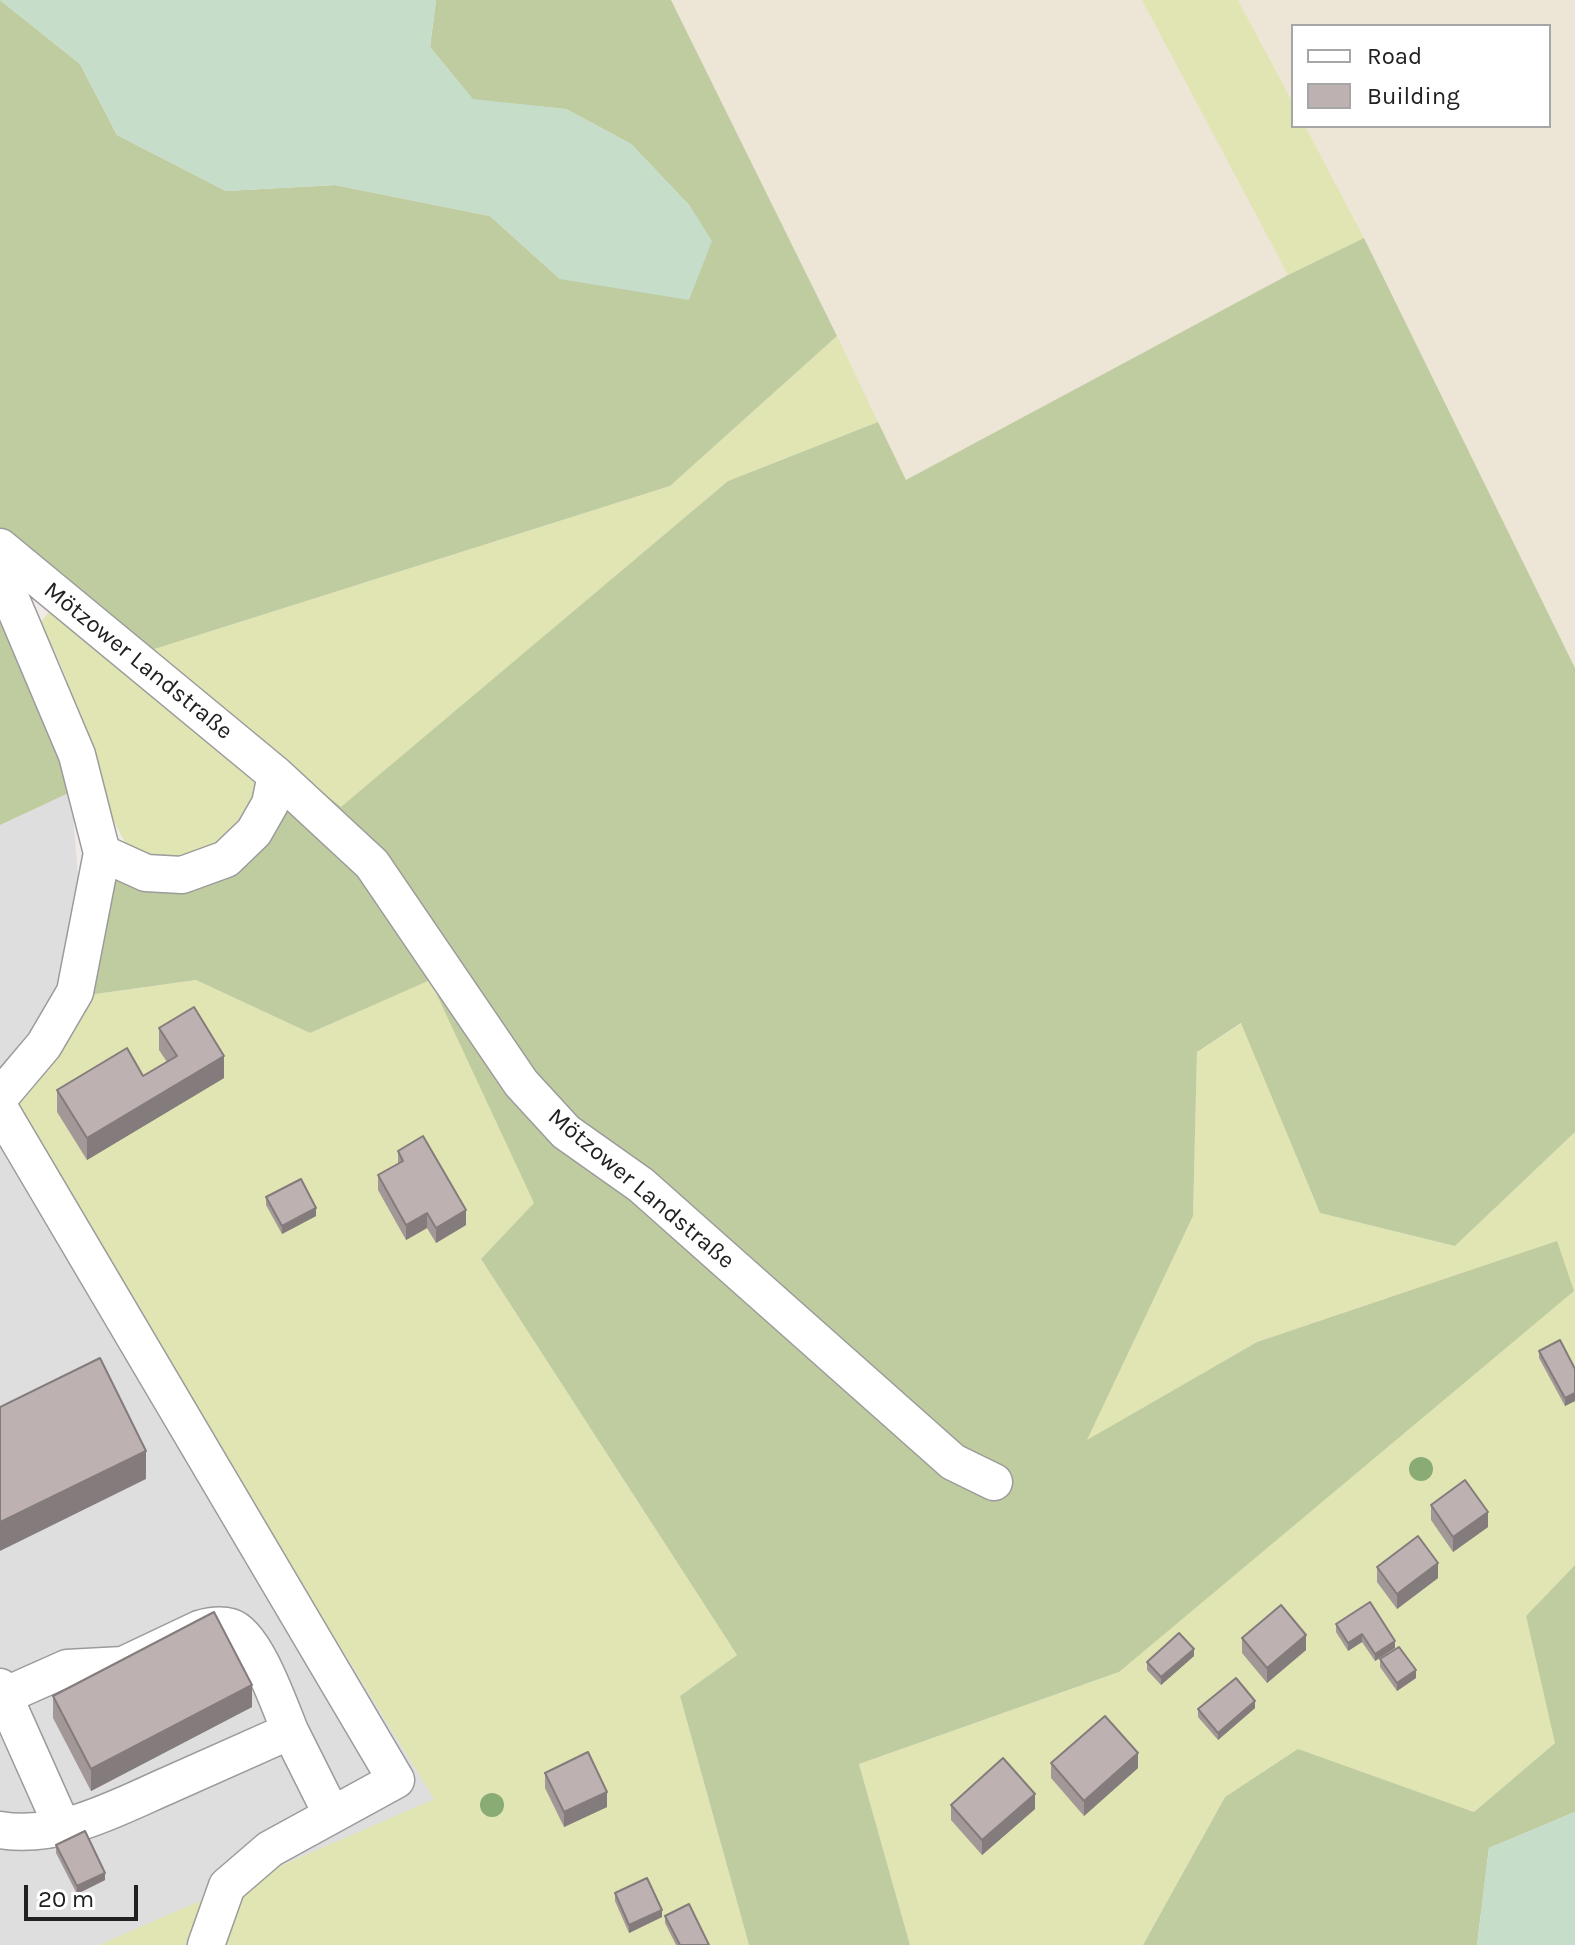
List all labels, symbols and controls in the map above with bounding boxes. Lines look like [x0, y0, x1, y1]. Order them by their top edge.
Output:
legend [1291, 24, 1551, 128]
text: Road [1367, 42, 1422, 70]
text: Building [1367, 82, 1460, 110]
street label: Mötzower Landstraße [38, 576, 238, 746]
street label: Mötzower Landstraße [542, 1103, 740, 1275]
scale bar [28, 1869, 142, 1919]
text: 20 m [38, 1885, 94, 1913]

